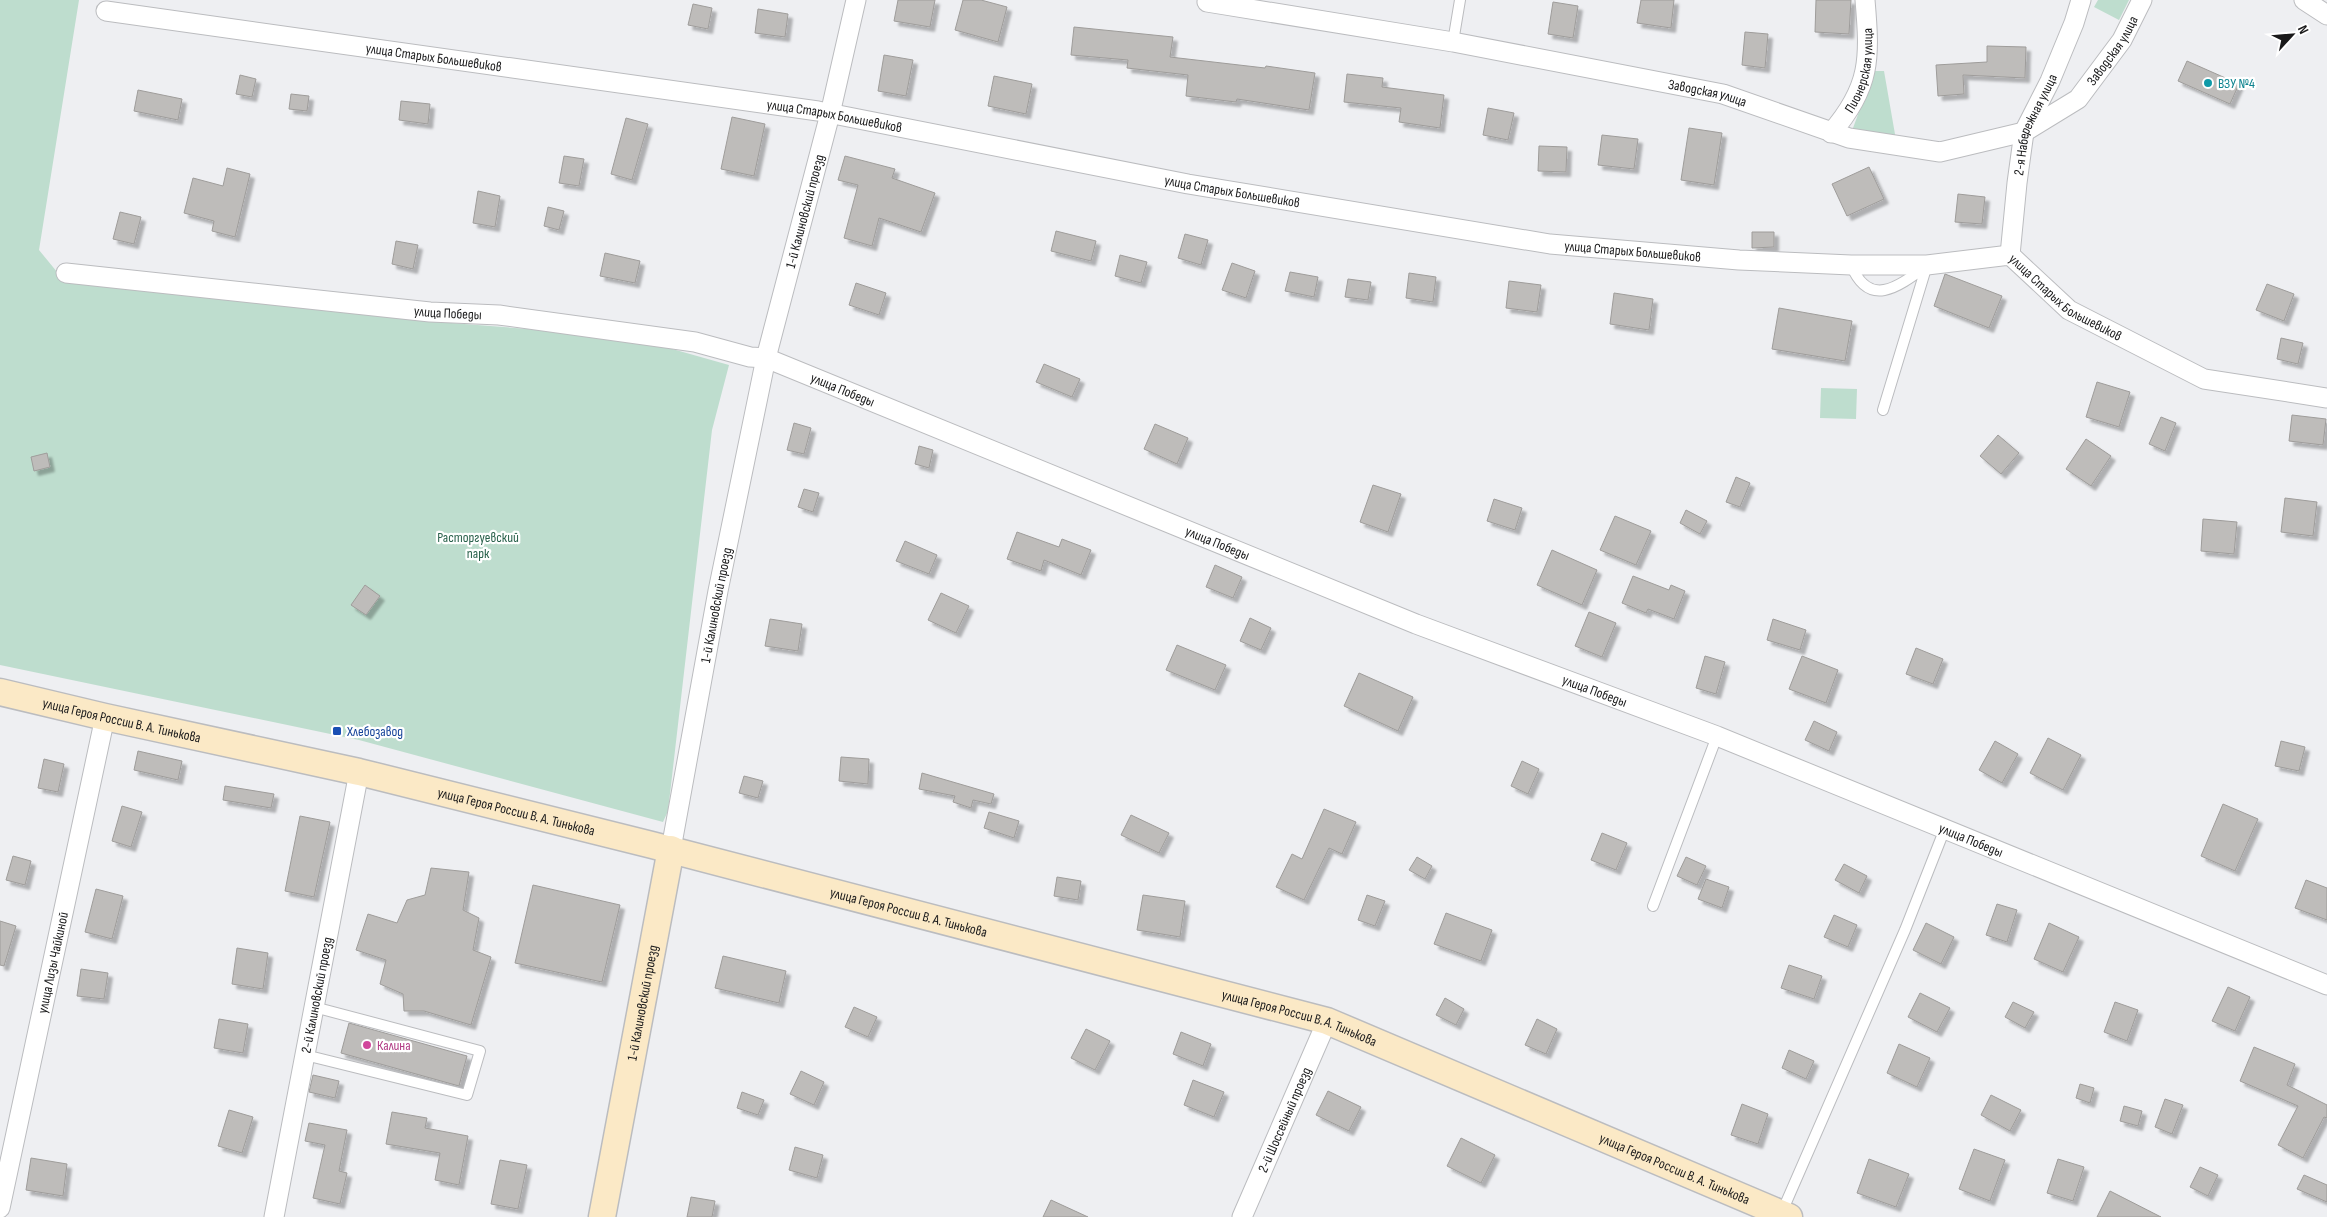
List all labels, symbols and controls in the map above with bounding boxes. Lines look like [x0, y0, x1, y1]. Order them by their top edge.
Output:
north arrow [2267, 10, 2317, 60]
street label: Заводская улица [2083, 13, 2142, 89]
text: N [2294, 22, 2313, 37]
street label: Пионерская улица [1841, 28, 1876, 116]
street label: улица Старых Большевиков [365, 40, 503, 76]
street label: 2-я Набережная улица [2010, 72, 2061, 177]
place label: ВЗУ №4 [2218, 75, 2255, 92]
street label: Заводская улица [1667, 76, 1749, 111]
marker: ВЗУ №4 [2202, 77, 2214, 89]
street label: улица Старых Большевиков [766, 96, 904, 136]
street label: 1-й Калиновский проезд [782, 152, 828, 270]
street label: улица Старых Большевиков [1163, 172, 1301, 211]
street label: улица Старых Большевиков [1564, 237, 1702, 266]
street label: улица Старых Большевиков [2005, 251, 2125, 345]
street label: улица Победы [413, 302, 482, 323]
street label: улица Победы [808, 369, 877, 411]
street label: улица Победы [1183, 523, 1252, 564]
park label: Расторгуевский парк [437, 529, 519, 562]
street label: 1-й Калиновский проезд [697, 546, 736, 664]
street label: улица Победы [1560, 671, 1629, 711]
street label: улица Героя России В. А. Тинькова [41, 694, 202, 747]
place label: Хлебозавод [346, 723, 403, 740]
marker: Хлебозавод [331, 725, 343, 737]
street label: улица Героя России В. А. Тинькова [436, 784, 597, 839]
street label: улица Победы [1936, 820, 2006, 861]
street label: улица Героя России В. А. Тинькова [828, 884, 989, 941]
street label: улица Лизы Чайкиной [34, 910, 72, 1015]
street label: 2-й Калиновский проезд [297, 936, 336, 1055]
street label: 1-й Калиновский проезд [624, 944, 662, 1062]
street label: улица Героя России В. А. Тинькова [1220, 986, 1379, 1050]
place label: Калина [377, 1037, 411, 1054]
marker: Калина [361, 1039, 373, 1051]
street label: 2-й Шоссейный проезд [1254, 1065, 1315, 1175]
street label: улица Героя России В. А. Тинькова [1597, 1130, 1752, 1208]

